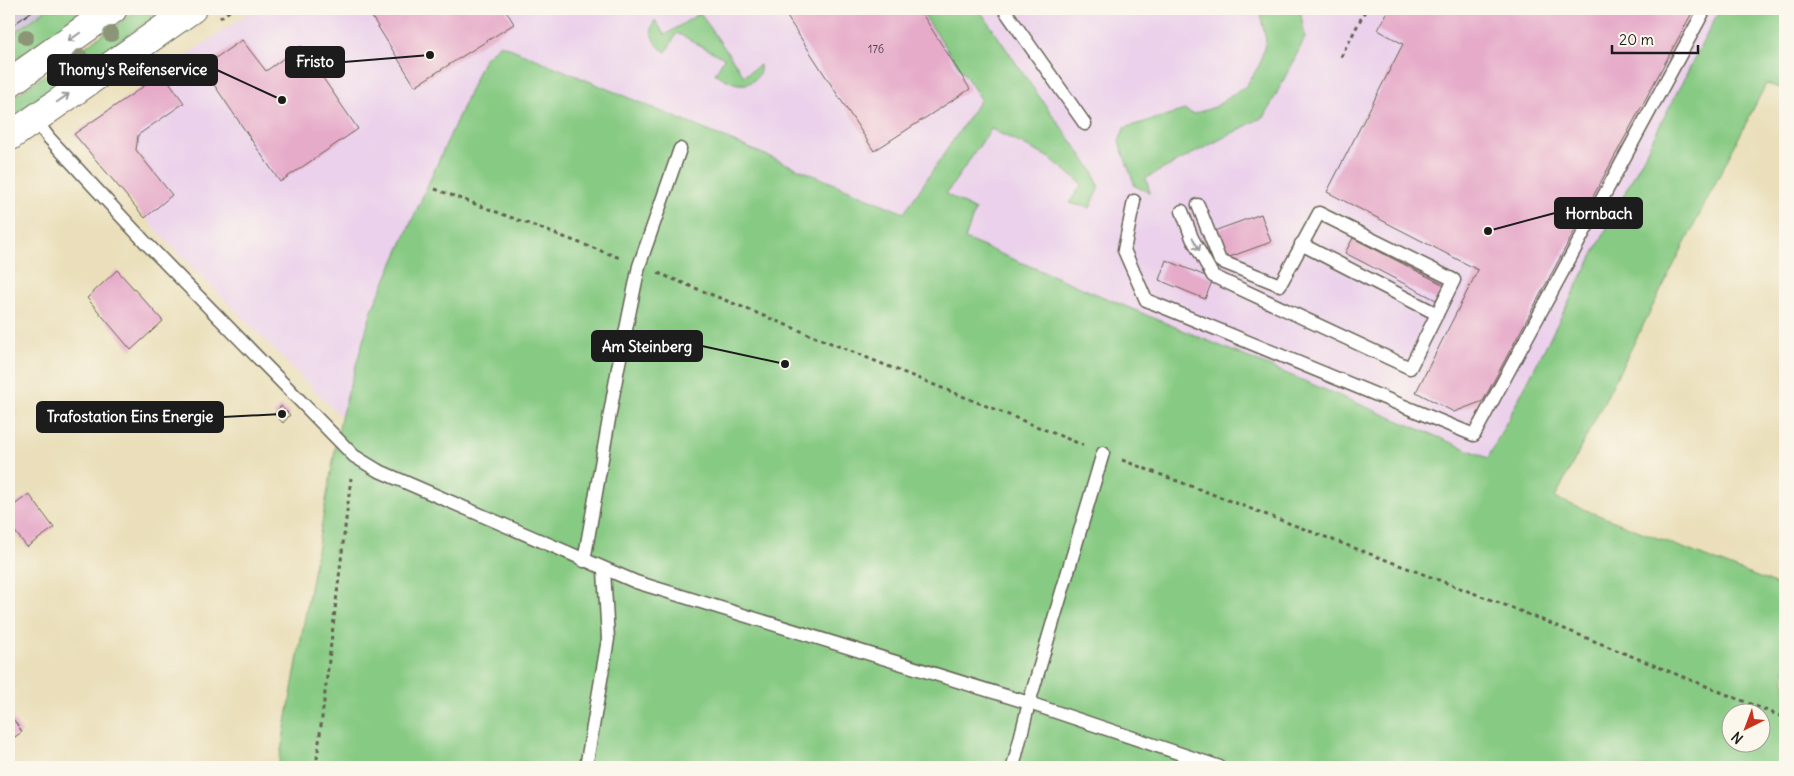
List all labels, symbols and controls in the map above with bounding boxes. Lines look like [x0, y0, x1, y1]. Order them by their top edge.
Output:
scale bar [1612, 22, 1698, 54]
text: 20 m [1619, 30, 1654, 49]
one-way arrow [67, 32, 81, 42]
house number: 176 [868, 42, 884, 56]
callout: Fristo [286, 47, 344, 77]
text: Fristo [296, 52, 334, 71]
callout: Thomy's Reifenservice [48, 55, 217, 85]
text: Thomy's Reifenservice [59, 60, 207, 80]
one-way arrow [56, 93, 70, 103]
callout: Hornbach [1555, 198, 1642, 228]
text: Hornbach [1565, 204, 1633, 223]
one-way arrow [1191, 237, 1201, 251]
callout: Am Steinberg [592, 331, 702, 361]
text: Am Steinberg [602, 337, 692, 357]
callout: Trafostation Eins Energie [37, 402, 223, 432]
text: Trafostation Eins Energie [47, 407, 213, 427]
north arrow [1722, 704, 1772, 754]
text: N [1728, 728, 1747, 748]

